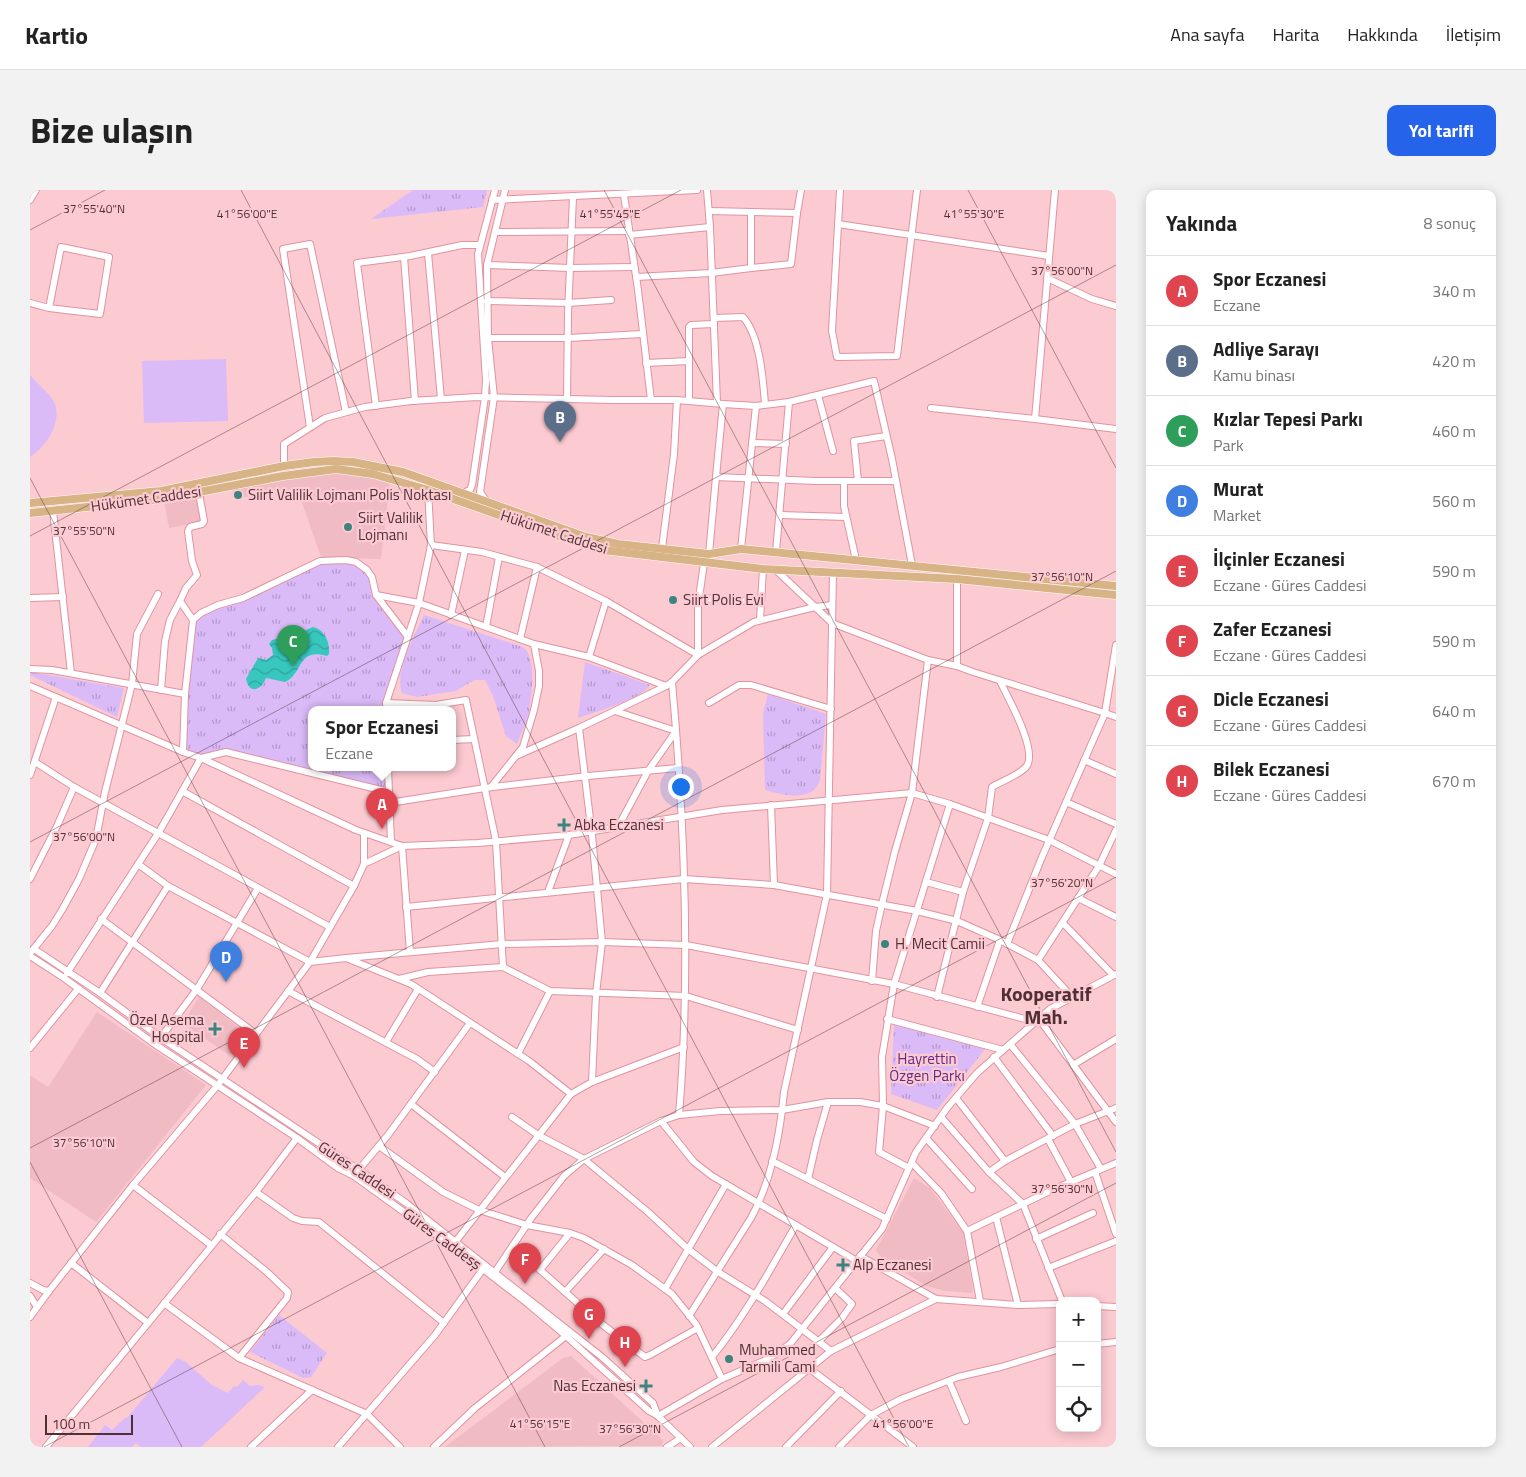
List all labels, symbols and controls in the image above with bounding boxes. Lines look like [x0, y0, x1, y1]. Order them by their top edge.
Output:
text: Kartio [25, 17, 88, 53]
text: Ana sayfa [1170, 21, 1245, 48]
text: Harita [1273, 21, 1319, 48]
text: Hakkında [1347, 21, 1418, 48]
text: İletişim [1446, 21, 1501, 48]
text: Bize ulaşın [30, 103, 193, 157]
button: Yol tarifi [1387, 105, 1496, 156]
text: 37°55'40"N [63, 199, 125, 218]
text: 41°56'00"E [217, 204, 278, 223]
text: 41°55'45"E [580, 204, 641, 223]
text: 41°55'30"E [944, 204, 1005, 223]
text: Yakında [1166, 207, 1237, 239]
text: 8 sonuç [1424, 211, 1476, 235]
text: 37°56'00"N [1031, 261, 1093, 280]
text: Spor Eczanesi [1213, 264, 1326, 293]
text: A [1177, 279, 1187, 303]
text: 340 m [1432, 279, 1476, 303]
text: Eczane [1213, 293, 1261, 317]
text: Adliye Sarayı [1213, 334, 1319, 363]
text: B [1177, 349, 1187, 373]
text: 420 m [1432, 349, 1476, 373]
text: Kamu binası [1213, 363, 1295, 387]
pin: B [544, 401, 576, 442]
text: Kızlar Tepesi Parkı [1213, 404, 1363, 433]
text: C [1178, 419, 1186, 443]
text: 460 m [1432, 419, 1476, 443]
text: Park [1213, 433, 1244, 457]
text: Murat [1213, 474, 1264, 503]
street label: Hükümet Caddesi [89, 479, 203, 518]
place label: Siirt Valilik Lojmanı Polis Noktası [248, 483, 451, 506]
marker: Siirt Valilik Lojmanı Polis Noktası [232, 489, 244, 501]
text: D [1177, 489, 1187, 513]
text: 560 m [1432, 489, 1476, 513]
street label: Hükümet Caddesi [498, 503, 611, 560]
text: Market [1213, 503, 1261, 527]
place label: Siirt Valilik Lojmanı [358, 506, 423, 546]
text: 37°55'50"N [53, 521, 115, 540]
marker: Siirt Valilik Lojmanı [342, 521, 354, 533]
text: İlçinler Eczanesi [1213, 544, 1345, 573]
text: E [1178, 559, 1186, 583]
text: 590 m [1432, 559, 1476, 583]
text: 37°56'10"N [1031, 567, 1093, 586]
text: Eczane · Güres Caddesi [1213, 573, 1367, 597]
place label: Siirt Polis Evi [683, 588, 764, 611]
marker: Siirt Polis Evi [667, 594, 679, 606]
text: Zafer Eczanesi [1213, 614, 1332, 643]
pin: C [277, 625, 309, 666]
text: F [1178, 629, 1186, 653]
text: 590 m [1432, 629, 1476, 653]
text: Eczane · Güres Caddesi [1213, 643, 1367, 667]
text: Dicle Eczanesi [1213, 684, 1329, 713]
text: G [1177, 699, 1187, 723]
text: 640 m [1432, 699, 1476, 723]
popup [308, 706, 456, 771]
text: Spor Eczanesi [325, 712, 439, 741]
text: Eczane · Güres Caddesi [1213, 713, 1367, 737]
text: Eczane [325, 741, 373, 765]
text: Bilek Eczanesi [1213, 754, 1330, 783]
text: H [1177, 769, 1187, 793]
text: 670 m [1432, 769, 1476, 793]
your location [668, 774, 694, 800]
text: Eczane · Güres Caddesi [1213, 783, 1367, 807]
pin: A [366, 788, 398, 829]
place label: Abka Eczanesi [574, 813, 664, 836]
marker: Abka Eczanesi [558, 819, 570, 831]
text: 37°56'00"N [53, 827, 115, 846]
text: 37°56'20"N [1031, 873, 1093, 892]
place label: H. Mecit Camii [895, 932, 985, 955]
marker: H. Mecit Camii [879, 938, 891, 950]
pin: D [210, 941, 242, 982]
district label: Kooperatif Mah. [1000, 978, 1092, 1032]
place label: Özel Asema Hospital [129, 1008, 204, 1048]
marker: Özel Asema Hospital [208, 1022, 222, 1036]
pin: E [228, 1027, 260, 1068]
park label: Hayrettin Özgen Parkı [889, 1047, 965, 1087]
text: 37°56'10"N [53, 1133, 115, 1152]
street label: Güres Caddesi [314, 1135, 401, 1204]
text: 37°56'30"N [1031, 1179, 1093, 1198]
street label: Güres Caddesş [398, 1202, 487, 1275]
pin: F [509, 1243, 541, 1284]
place label: Alp Eczanesi [853, 1253, 932, 1276]
marker: Alp Eczanesi [837, 1259, 849, 1271]
map controls [1056, 1297, 1101, 1432]
button: + [1056, 1297, 1101, 1342]
pin: G [573, 1298, 605, 1339]
pin: H [609, 1326, 641, 1367]
place label: Muhammed Tarmili Cami [739, 1338, 816, 1378]
button: − [1056, 1342, 1101, 1387]
marker: Muhammed Tarmili Cami [723, 1353, 735, 1365]
place label: Nas Eczanesi [553, 1374, 636, 1397]
marker: Nas Eczanesi [640, 1380, 652, 1392]
button: locate [1056, 1387, 1101, 1432]
scale bar [45, 1412, 132, 1435]
text: 100 m [52, 1413, 90, 1434]
text: 41°56'15"E [510, 1414, 571, 1433]
text: 41°56'00"E [873, 1414, 934, 1433]
text: 37°56'30"N [599, 1419, 661, 1438]

